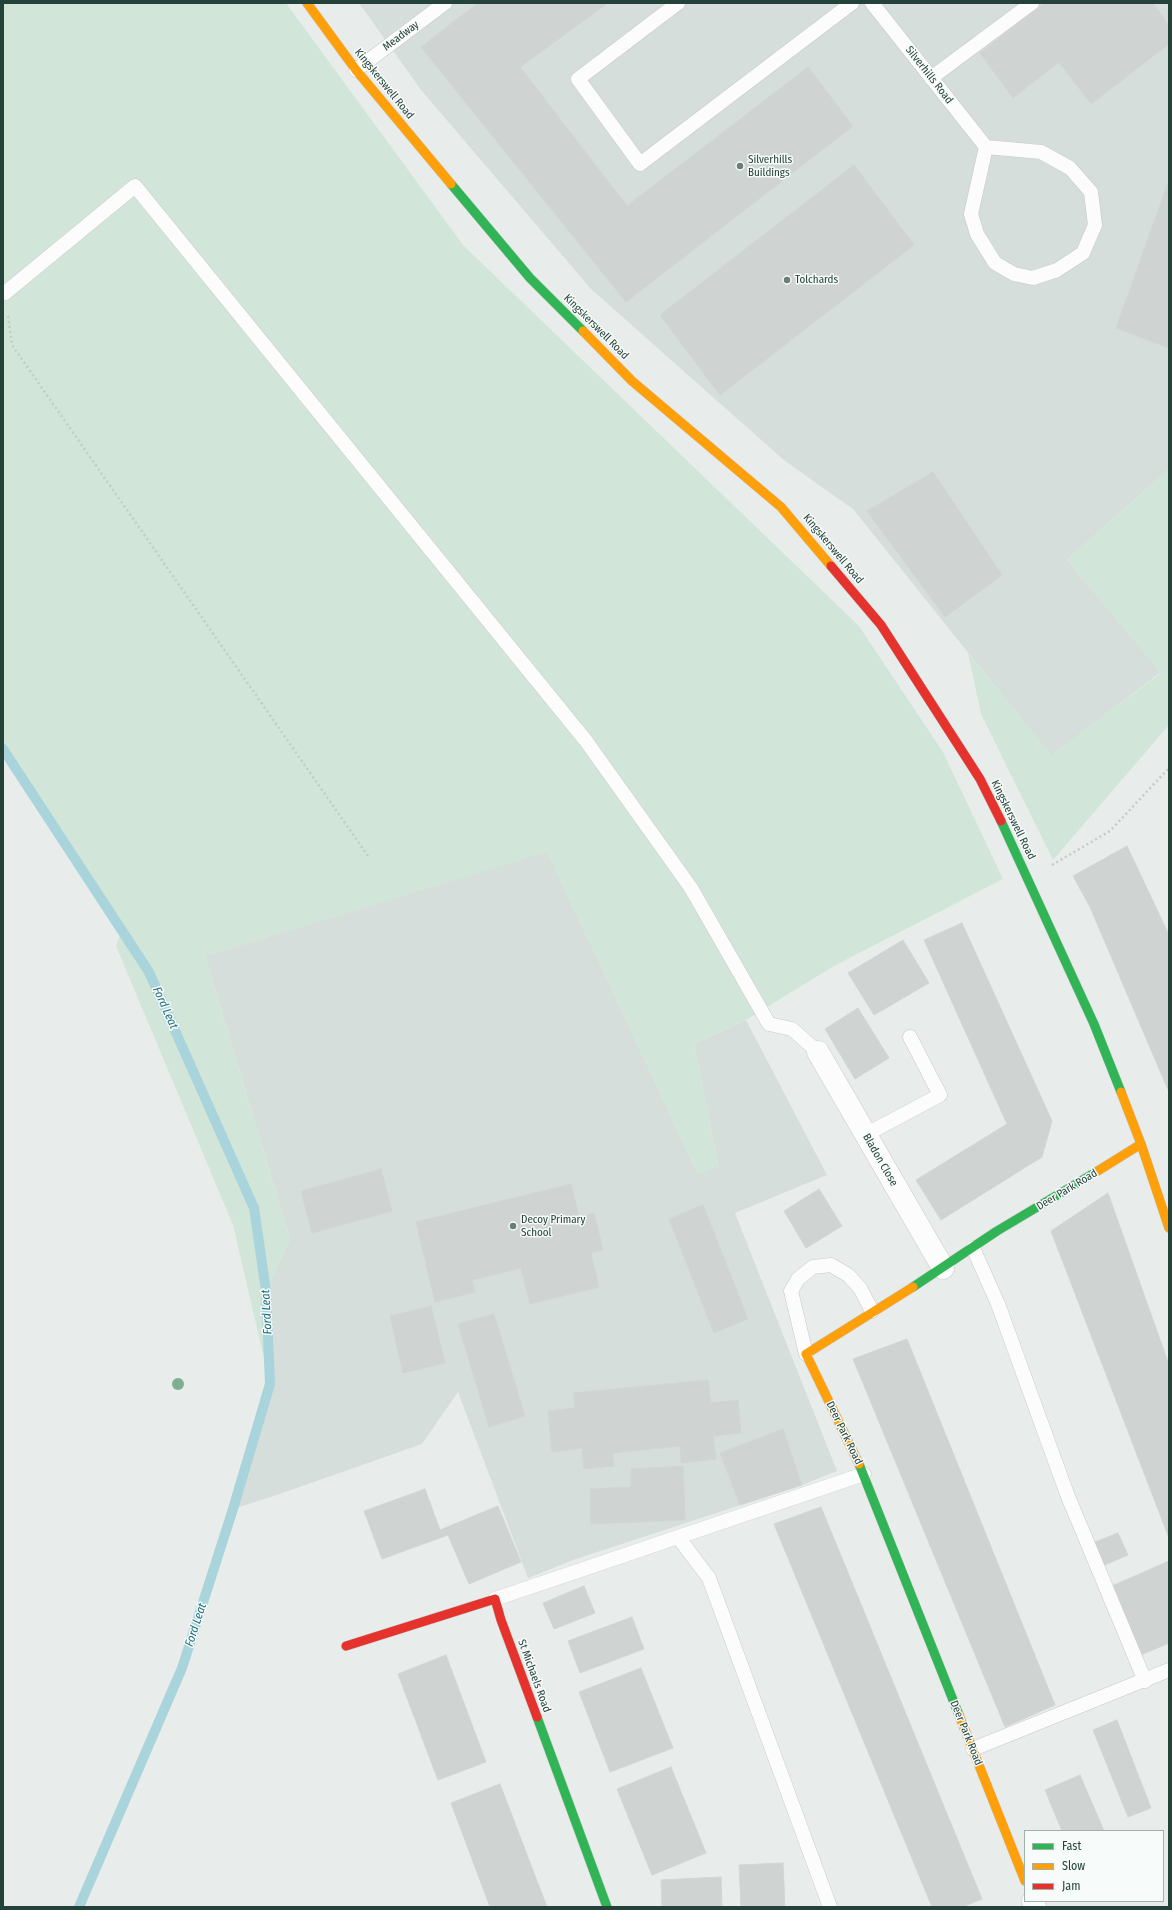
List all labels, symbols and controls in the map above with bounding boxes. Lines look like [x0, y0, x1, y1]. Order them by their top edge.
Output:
street label: Meadway [380, 18, 422, 54]
street label: Silverhills Road [902, 44, 956, 106]
street label: Kingskerswell Road [352, 46, 416, 122]
place label: Silverhills Buildings [748, 153, 792, 179]
marker: Silverhills Buildings [735, 161, 745, 171]
place label: Tolchards [795, 273, 838, 287]
marker: Tolchards [782, 275, 792, 285]
street label: Kingskerswell Road [561, 292, 631, 362]
street label: Kingskerswell Road [800, 512, 866, 586]
street label: Kingskerswell Road [988, 778, 1038, 862]
water label: Ford Leat [149, 985, 181, 1031]
street label: Bladon Close [860, 1131, 900, 1189]
street label: Deer Park Road [1034, 1167, 1100, 1213]
place label: Decoy Primary School [521, 1213, 585, 1239]
marker: Decoy Primary School [508, 1221, 518, 1231]
water label: Ford Leat [259, 1289, 275, 1335]
street label: Deer Park Road [823, 1399, 865, 1467]
water label: Ford Leat [182, 1601, 210, 1649]
street label: St Michaels Road [515, 1638, 553, 1714]
street label: Deer Park Road [947, 1699, 985, 1767]
legend [1024, 1830, 1164, 1902]
text: Fast [1062, 1839, 1081, 1853]
text: Slow [1062, 1859, 1085, 1873]
text: Jam [1062, 1879, 1080, 1893]

